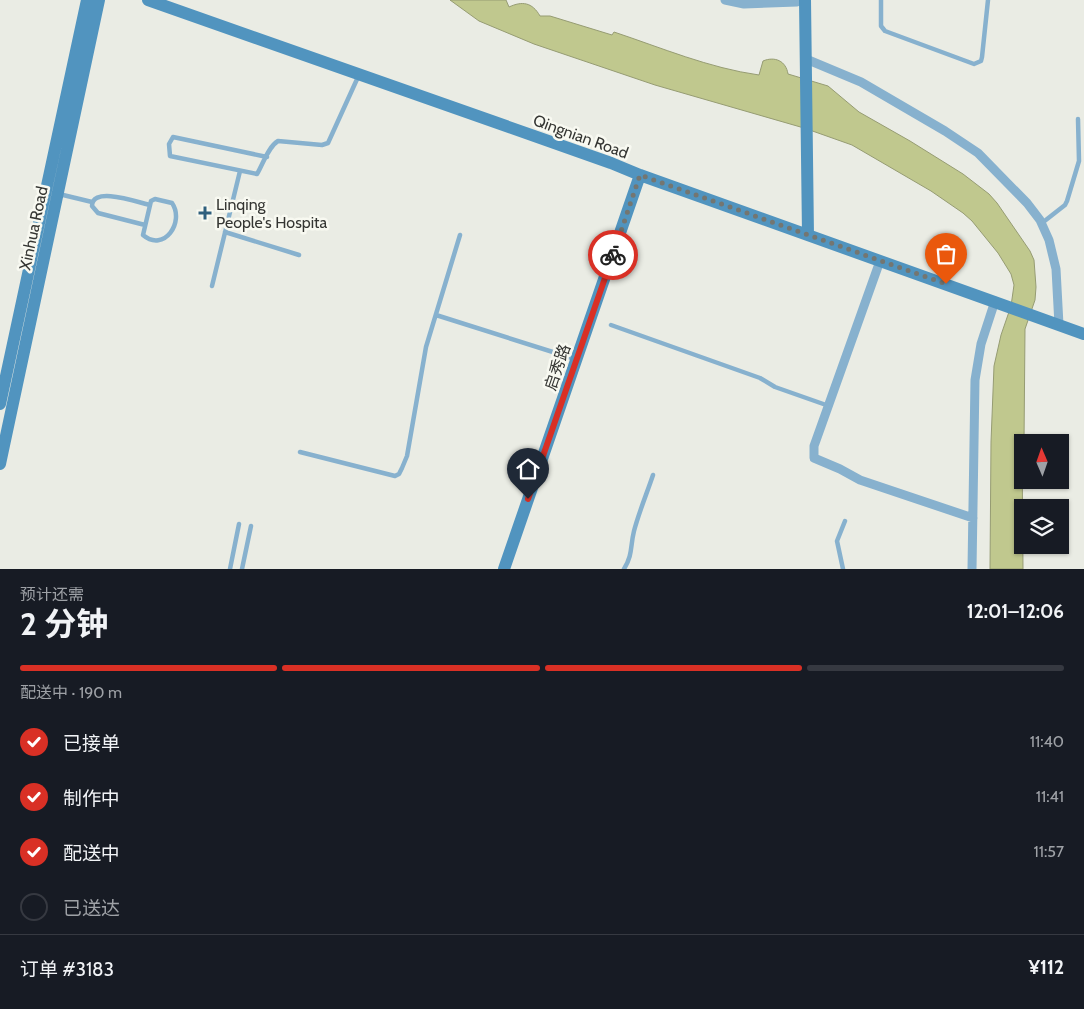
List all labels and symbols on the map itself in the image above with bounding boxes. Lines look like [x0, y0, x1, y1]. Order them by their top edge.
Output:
street label: Qingnian Road [531, 110, 631, 162]
street label: Xinhua Road [15, 184, 52, 272]
place label: Linqing People's Hospita [216, 195, 327, 232]
marker: Linqing People's Hospita [198, 206, 212, 220]
courier [588, 230, 638, 280]
pin [925, 233, 967, 284]
street label: 启秀路 [541, 341, 574, 393]
north arrow [1014, 434, 1069, 489]
pin [507, 448, 549, 499]

